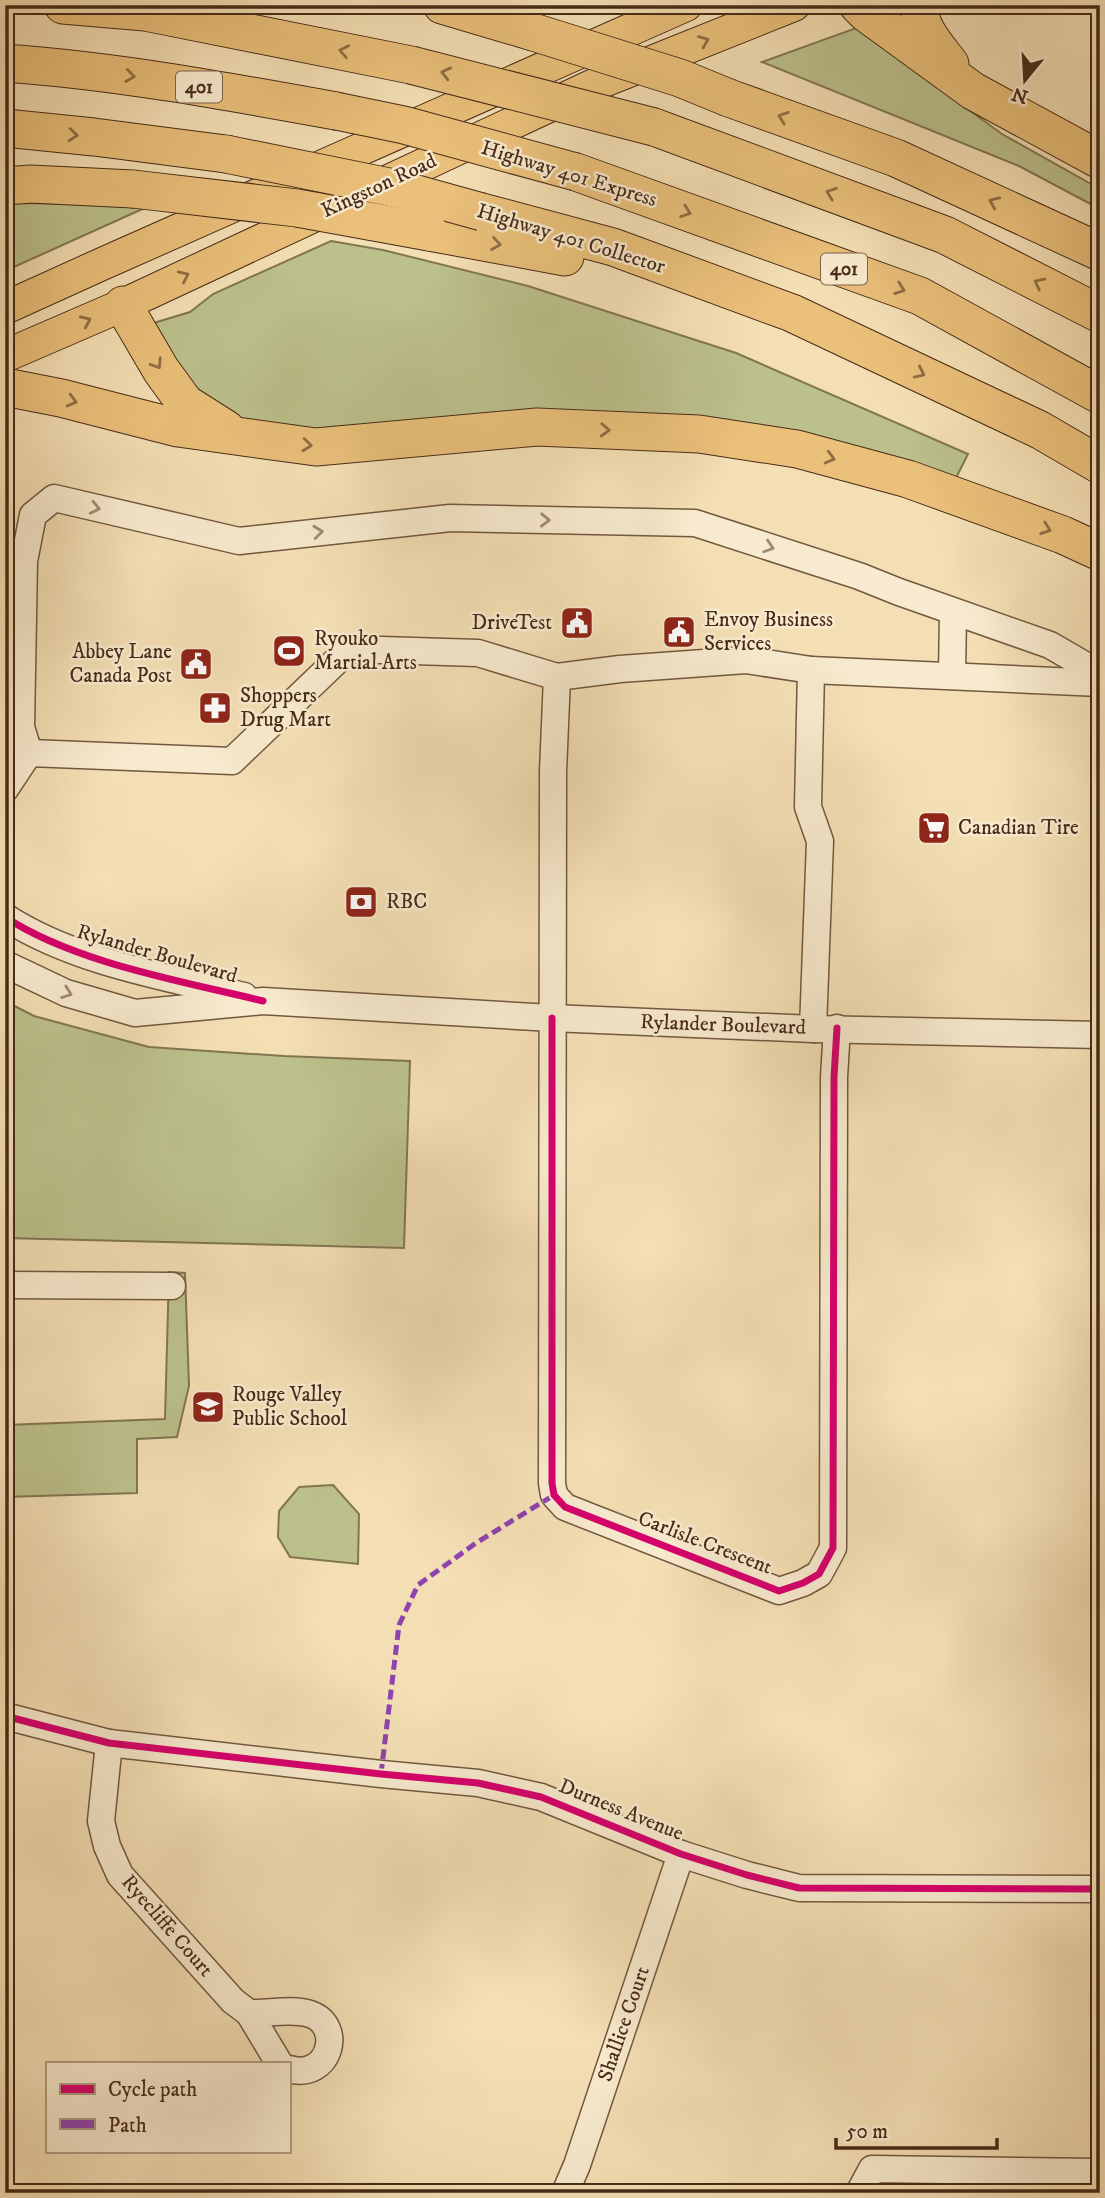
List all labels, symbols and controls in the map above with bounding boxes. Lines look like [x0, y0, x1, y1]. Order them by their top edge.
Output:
one-way arrow [698, 36, 710, 50]
one-way arrow [338, 45, 350, 60]
north arrow [990, 46, 1060, 116]
one-way arrow [440, 67, 452, 81]
one-way arrow [124, 69, 135, 84]
road number: 401 [176, 72, 222, 102]
text: N [1009, 81, 1031, 108]
one-way arrow [777, 111, 789, 125]
one-way arrow [68, 127, 79, 142]
street label: Highway 401 Express [478, 135, 660, 213]
street label: Kingston Road [317, 148, 441, 224]
one-way arrow [825, 187, 837, 201]
one-way arrow [988, 196, 1001, 210]
street label: Highway 401 Collector [474, 198, 668, 280]
one-way arrow [680, 204, 692, 218]
one-way arrow [490, 236, 502, 251]
road number: 401 [821, 254, 867, 284]
one-way arrow [177, 270, 190, 284]
one-way arrow [1034, 278, 1046, 292]
one-way arrow [894, 281, 906, 295]
one-way arrow [79, 315, 92, 329]
one-way arrow [149, 356, 162, 369]
one-way arrow [913, 365, 925, 379]
one-way arrow [66, 392, 78, 407]
one-way arrow [600, 423, 611, 438]
one-way arrow [301, 438, 313, 453]
one-way arrow [824, 450, 836, 464]
one-way arrow [89, 500, 101, 514]
one-way arrow [540, 512, 551, 528]
one-way arrow [1039, 520, 1051, 534]
one-way arrow [312, 525, 324, 540]
one-way arrow [762, 539, 774, 553]
public building icon: DriveTest [558, 604, 596, 642]
place label: Envoy Business Services [704, 607, 833, 657]
place label: DriveTest [471, 610, 552, 636]
public building icon: Envoy Business Services [660, 613, 698, 651]
place label: Ryouko Martial Arts [314, 626, 417, 676]
sports icon: Ryouko Martial Arts [270, 632, 308, 670]
place label: Abbey Lane Canada Post [70, 639, 172, 689]
public building icon: Abbey Lane Canada Post [177, 645, 215, 683]
place label: Shoppers Drug Mart [240, 683, 331, 733]
pharmacy icon: Shoppers Drug Mart [196, 689, 234, 727]
supermarket icon: Canadian Tire [915, 809, 953, 847]
place label: Canadian Tire [958, 815, 1079, 841]
bank icon: RBC [342, 883, 380, 921]
place label: RBC [386, 889, 427, 915]
street label: Rylander Boulevard [74, 919, 241, 989]
one-way arrow [61, 984, 73, 998]
street label: Rylander Boulevard [640, 1009, 807, 1041]
place label: Rouge Valley Public School [232, 1382, 348, 1432]
school or university icon: Rouge Valley Public School [189, 1388, 227, 1426]
street label: Carlisle Crescent [634, 1506, 776, 1581]
street label: Durness Avenue [555, 1773, 687, 1847]
street label: Ryecliffe Court [116, 1870, 219, 1983]
street label: Shallice Court [592, 1963, 656, 2085]
legend [46, 2062, 290, 2152]
text: Cycle path [108, 2077, 197, 2103]
scale bar [836, 2107, 996, 2151]
text: Path [108, 2113, 147, 2139]
text: 50 m [846, 2119, 888, 2145]

